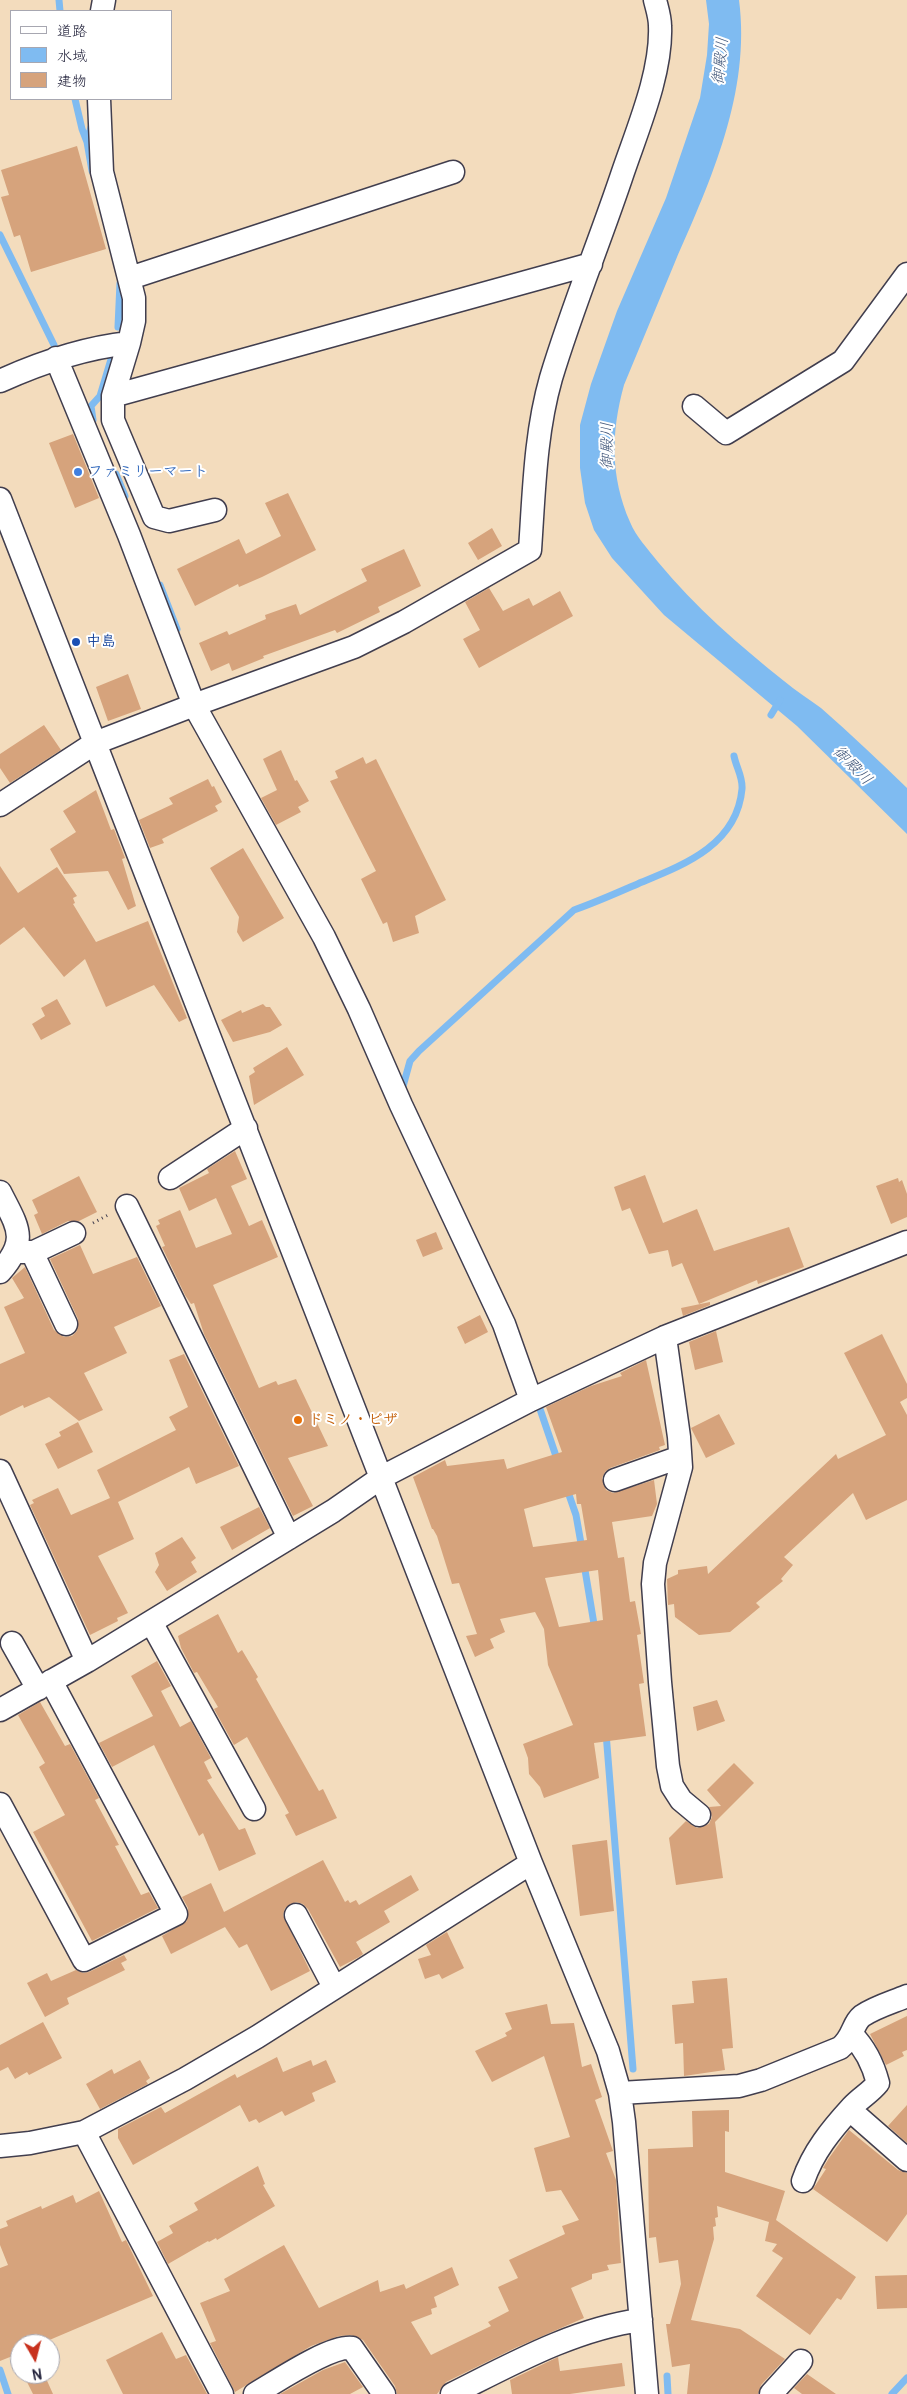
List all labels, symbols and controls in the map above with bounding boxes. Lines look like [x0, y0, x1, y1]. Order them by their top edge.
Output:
legend [10, 10, 172, 100]
text: 道路 [57, 22, 87, 41]
water label: 御殿川 [709, 36, 733, 86]
text: 水域 [57, 47, 87, 66]
text: 建物 [57, 72, 87, 91]
water label: 御殿川 [598, 422, 618, 470]
place label: ファミリーマート [88, 463, 208, 481]
marker: ファミリーマート [72, 466, 84, 478]
place label: 中島 [86, 633, 116, 651]
marker: 中島 [70, 636, 82, 648]
water label: 御殿川 [828, 742, 876, 790]
place label: ドミノ・ピザ [308, 1411, 398, 1429]
marker: ドミノ・ピザ [292, 1414, 304, 1426]
north arrow [10, 2334, 60, 2384]
text: N [31, 2364, 43, 2382]

